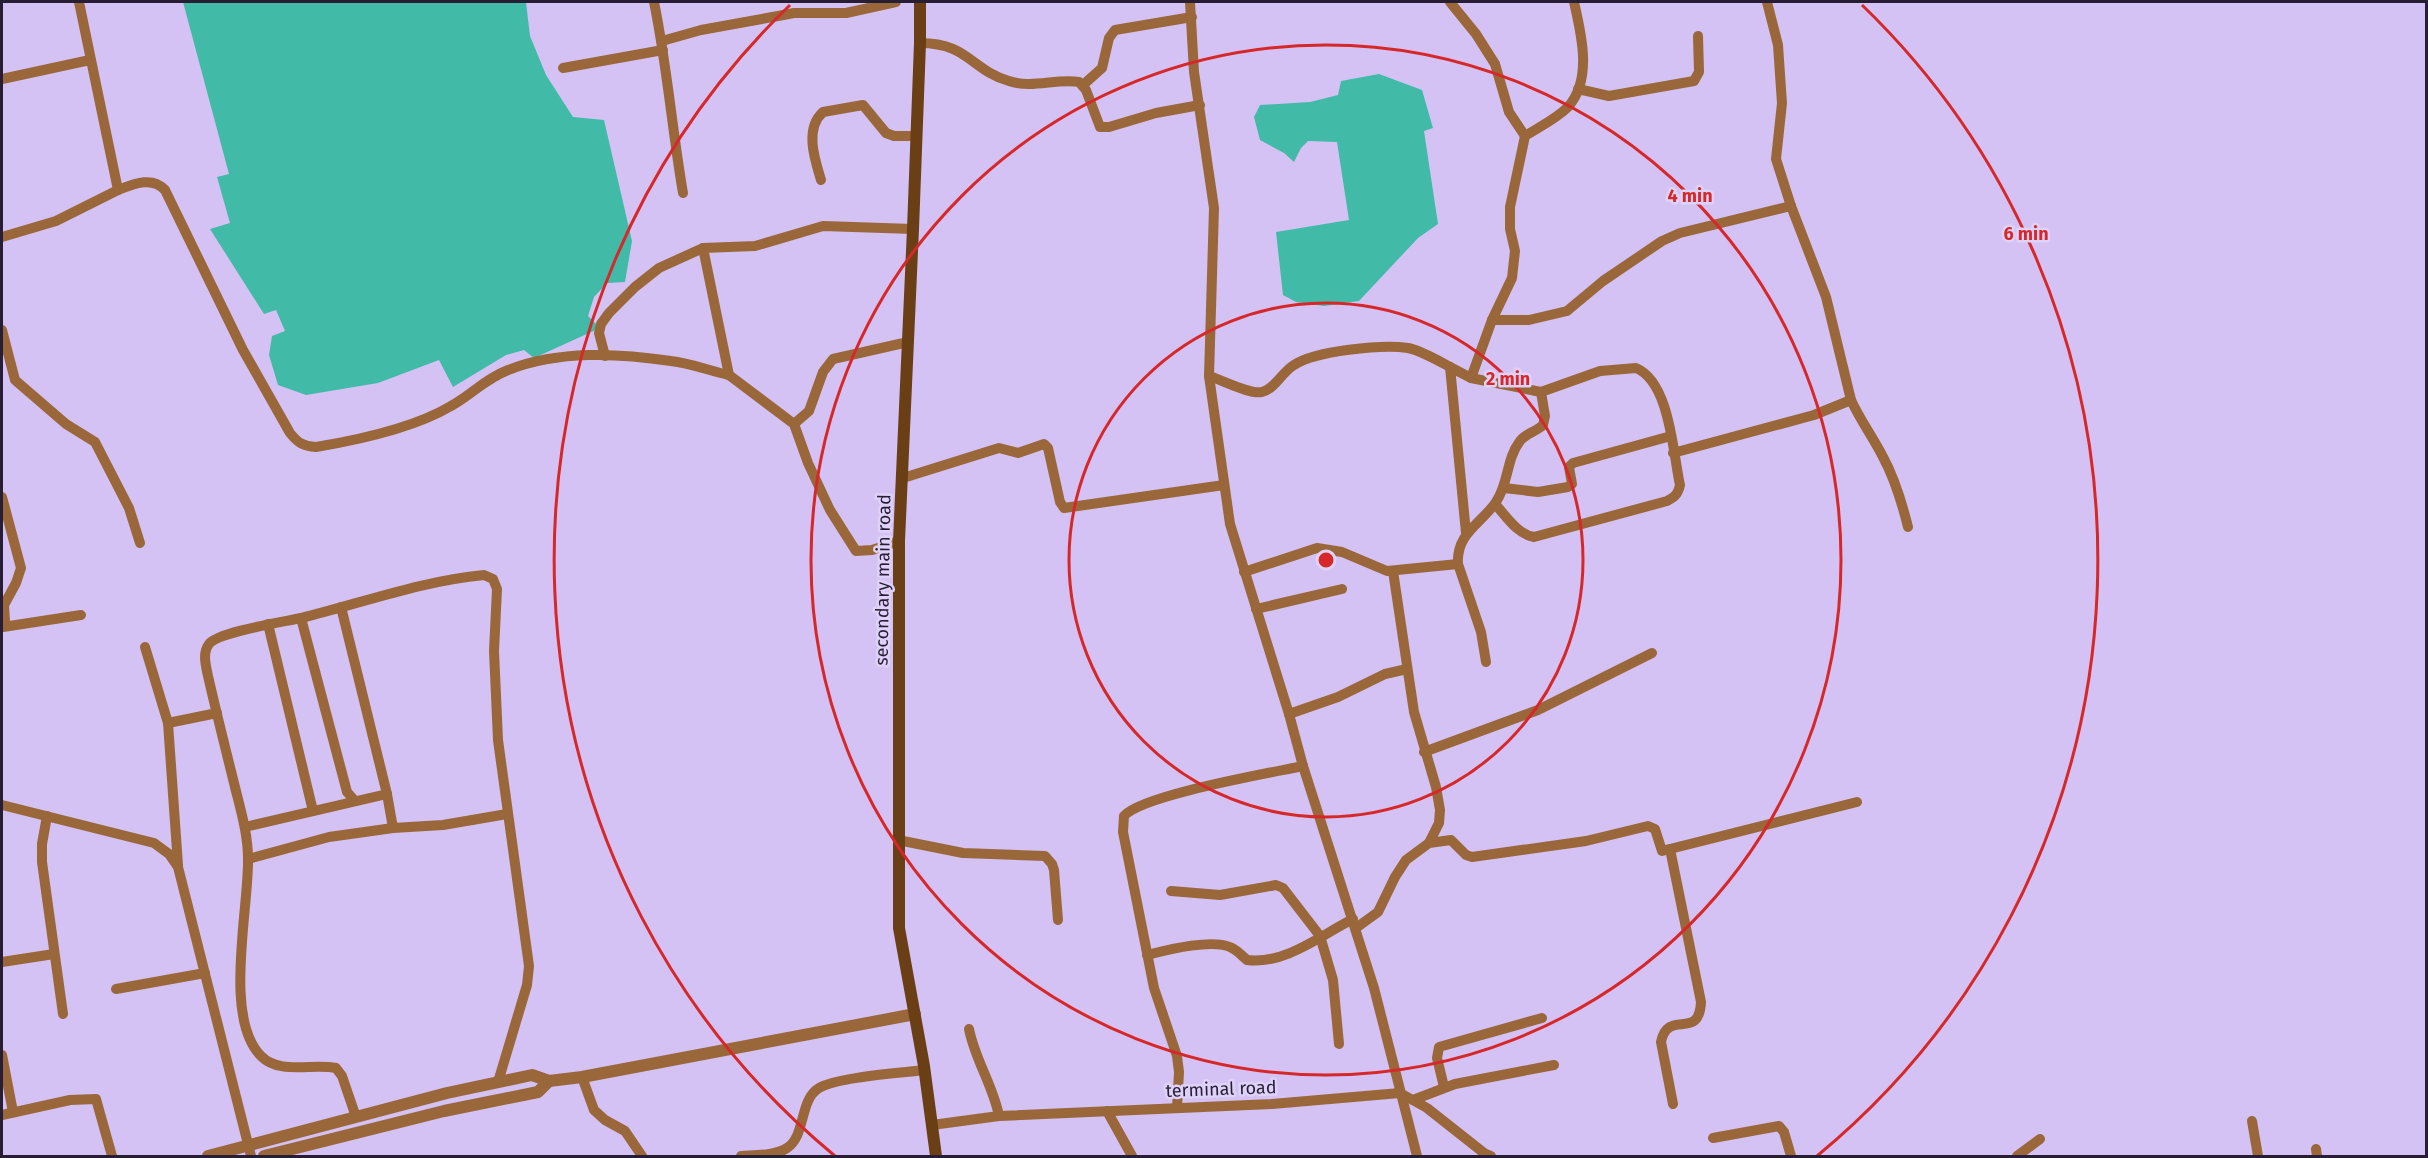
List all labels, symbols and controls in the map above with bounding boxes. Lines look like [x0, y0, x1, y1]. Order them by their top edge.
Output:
text: 4 min [1667, 185, 1713, 207]
text: 6 min [2003, 223, 2049, 245]
text: 2 min [1486, 368, 1530, 390]
street label: secondary main road [871, 494, 895, 666]
centre of rings [1316, 550, 1336, 570]
street label: terminal road [1165, 1076, 1277, 1102]

